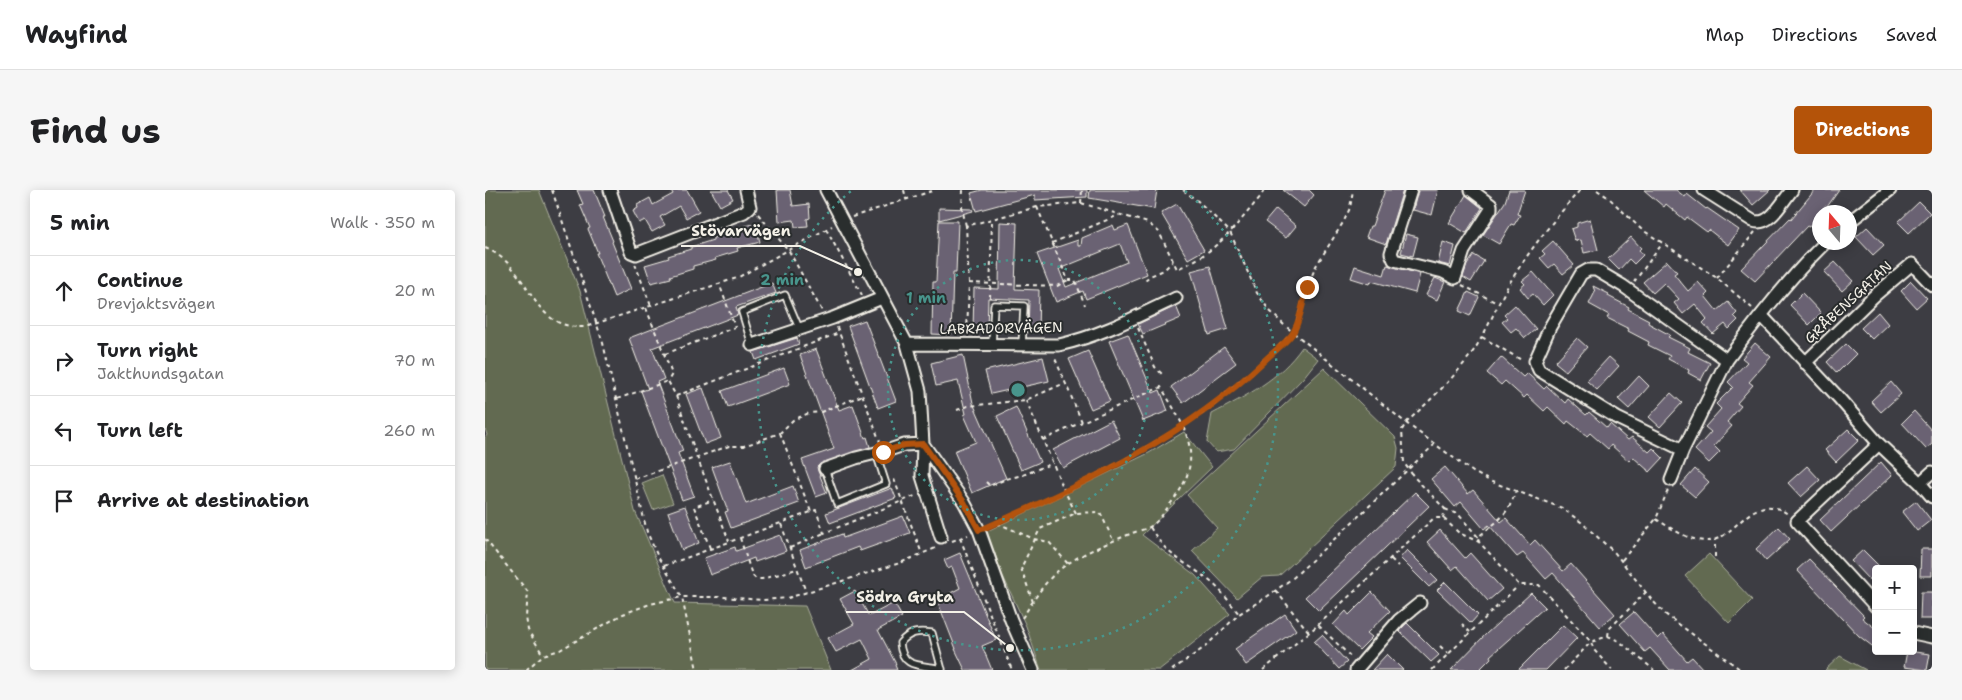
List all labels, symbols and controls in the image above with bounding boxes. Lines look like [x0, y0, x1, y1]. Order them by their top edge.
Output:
text: Wayfind [25, 19, 128, 51]
text: Map [1706, 23, 1744, 47]
text: Directions [1772, 23, 1858, 47]
text: Saved [1886, 23, 1937, 47]
button: Directions [1794, 106, 1932, 154]
text: Find us [30, 107, 161, 154]
north arrow [1812, 205, 1857, 250]
text: 5 min [50, 209, 110, 237]
text: Walk · 350 m [330, 212, 435, 233]
callout: Stövarvägen [681, 216, 800, 246]
text: Stövarvägen [691, 221, 791, 241]
street label: GRÅBENSGATAN [1801, 257, 1895, 347]
text: Continue [97, 268, 183, 293]
text: 2 min [760, 270, 804, 290]
route end [1296, 276, 1319, 299]
icon: ahead [50, 277, 78, 305]
text: 20 m [394, 280, 435, 301]
text: 1 min [906, 288, 946, 308]
text: Drevjaktsvägen [97, 293, 215, 314]
street label: LABRADORVÄGEN [939, 318, 1063, 338]
text: Turn right [97, 338, 198, 363]
icon: right [50, 347, 78, 375]
text: 70 m [394, 350, 435, 371]
text: Jakthundsgatan [97, 363, 224, 384]
centre of rings [1009, 381, 1027, 399]
icon: left [50, 417, 78, 445]
text: Turn left [97, 418, 183, 443]
text: 260 m [383, 420, 435, 441]
route start [872, 441, 895, 464]
icon: arrive [50, 487, 78, 515]
text: Arrive at destination [97, 488, 309, 513]
map controls [1872, 565, 1917, 655]
button: + [1872, 565, 1917, 610]
callout: Södra Gryta [846, 582, 964, 612]
text: Södra Gryta [856, 587, 955, 607]
button: − [1872, 610, 1917, 655]

